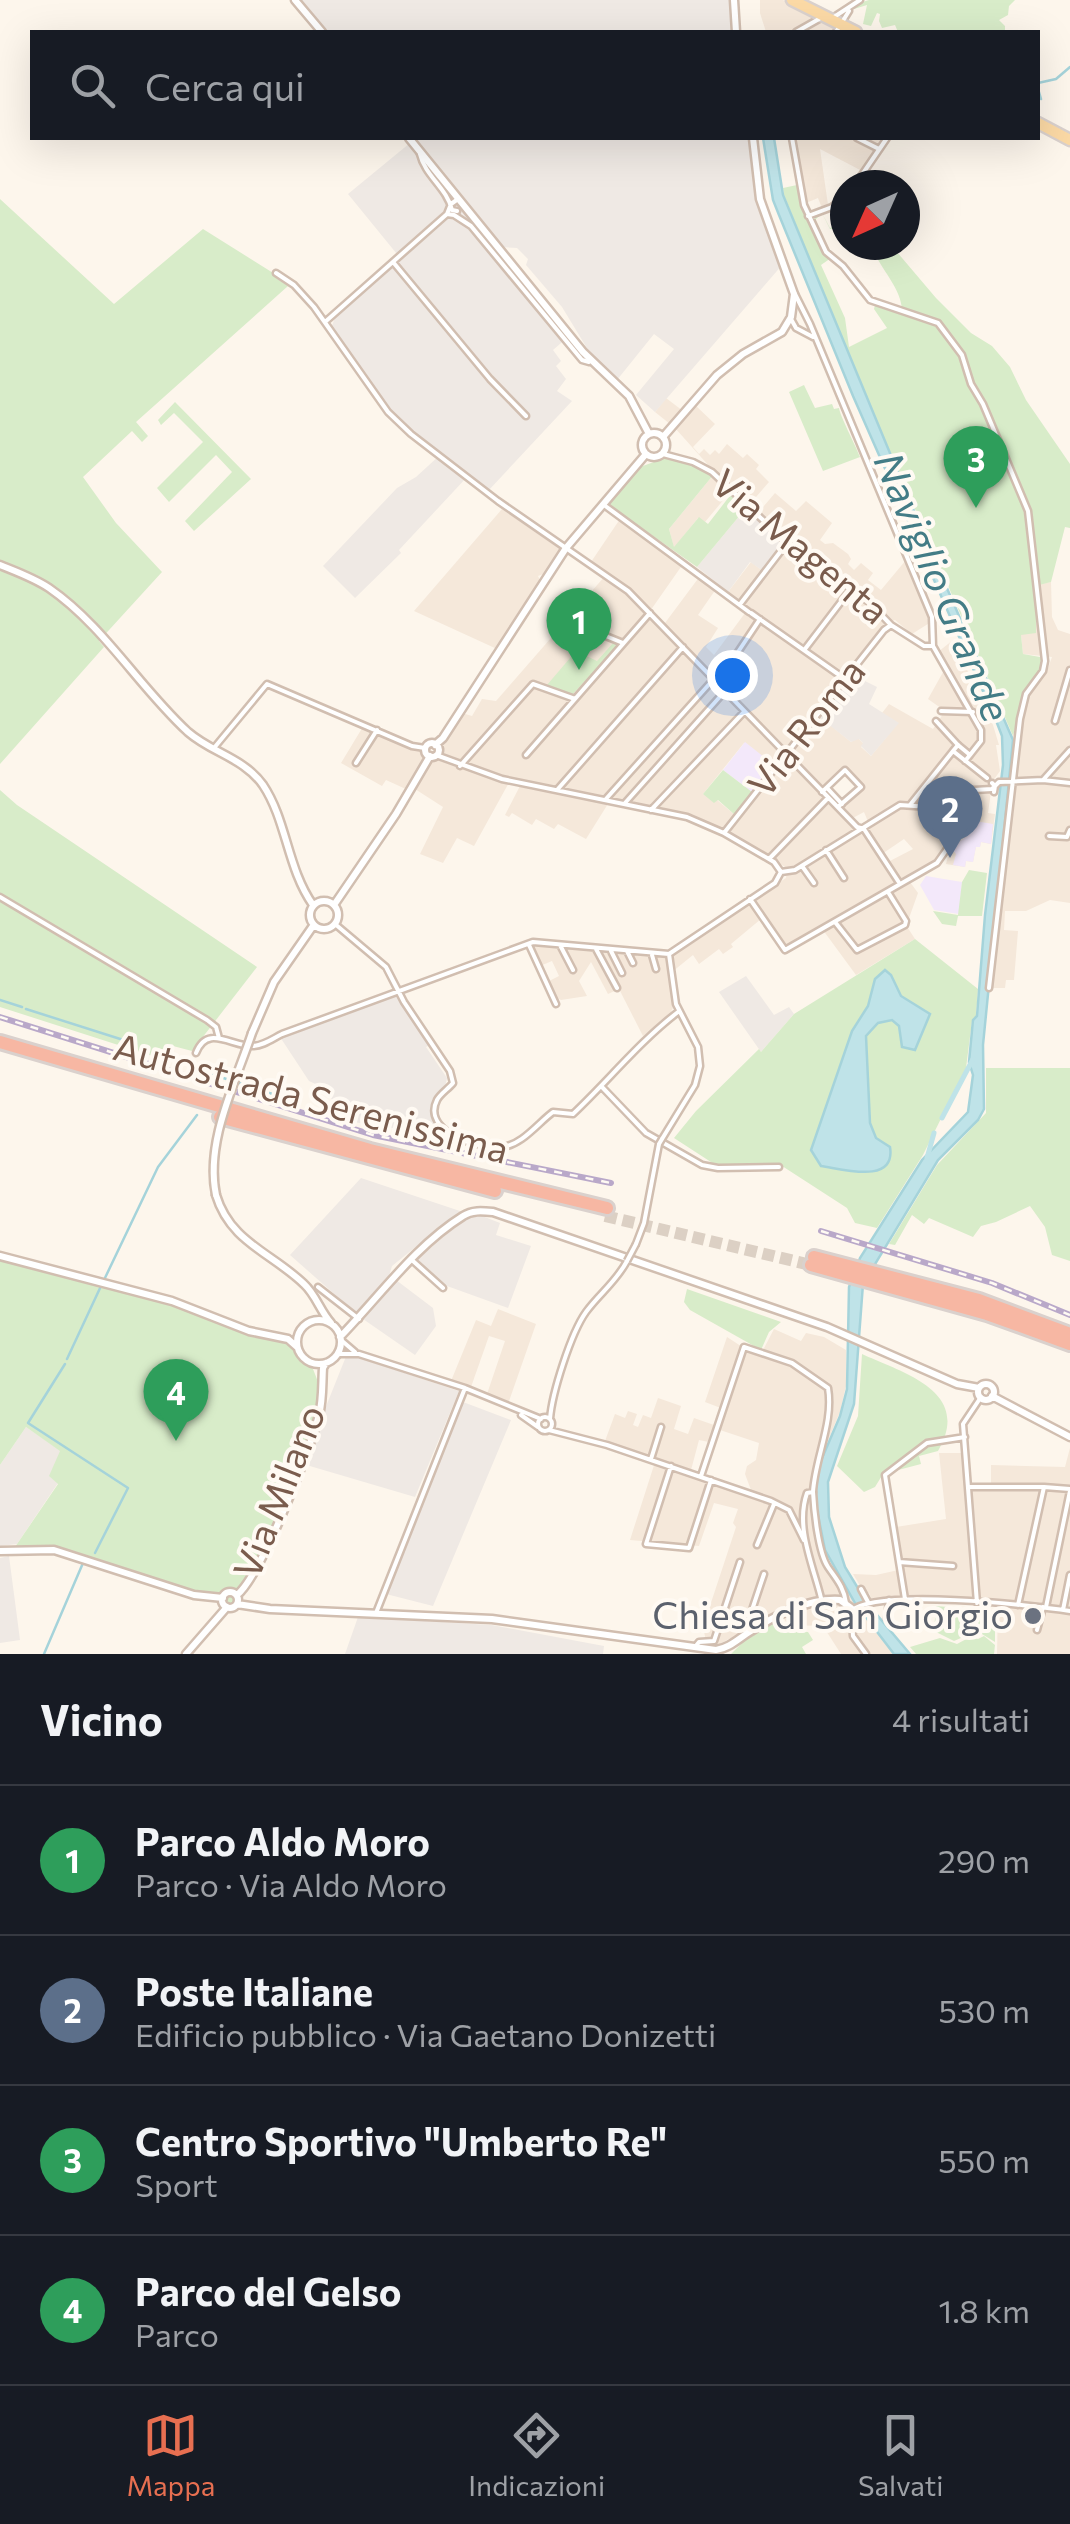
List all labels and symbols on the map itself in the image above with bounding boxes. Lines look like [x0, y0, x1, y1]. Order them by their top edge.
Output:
north arrow [830, 170, 920, 260]
pin: 3 [944, 426, 1008, 508]
water label: Naviglio Grande [866, 444, 1023, 728]
street label: Via Magenta [704, 458, 900, 633]
pin: 1 [546, 588, 612, 670]
street label: Via Roma [736, 648, 874, 805]
your location [707, 650, 758, 701]
pin: 2 [918, 776, 982, 858]
street label: Autostrada Serenissima [109, 1021, 514, 1172]
pin: 4 [144, 1358, 208, 1441]
street label: Via Milano [222, 1397, 334, 1585]
place label: Chiesa di San Giorgio [652, 1590, 1013, 1637]
marker: Chiesa di San Giorgio [1022, 1605, 1044, 1627]

